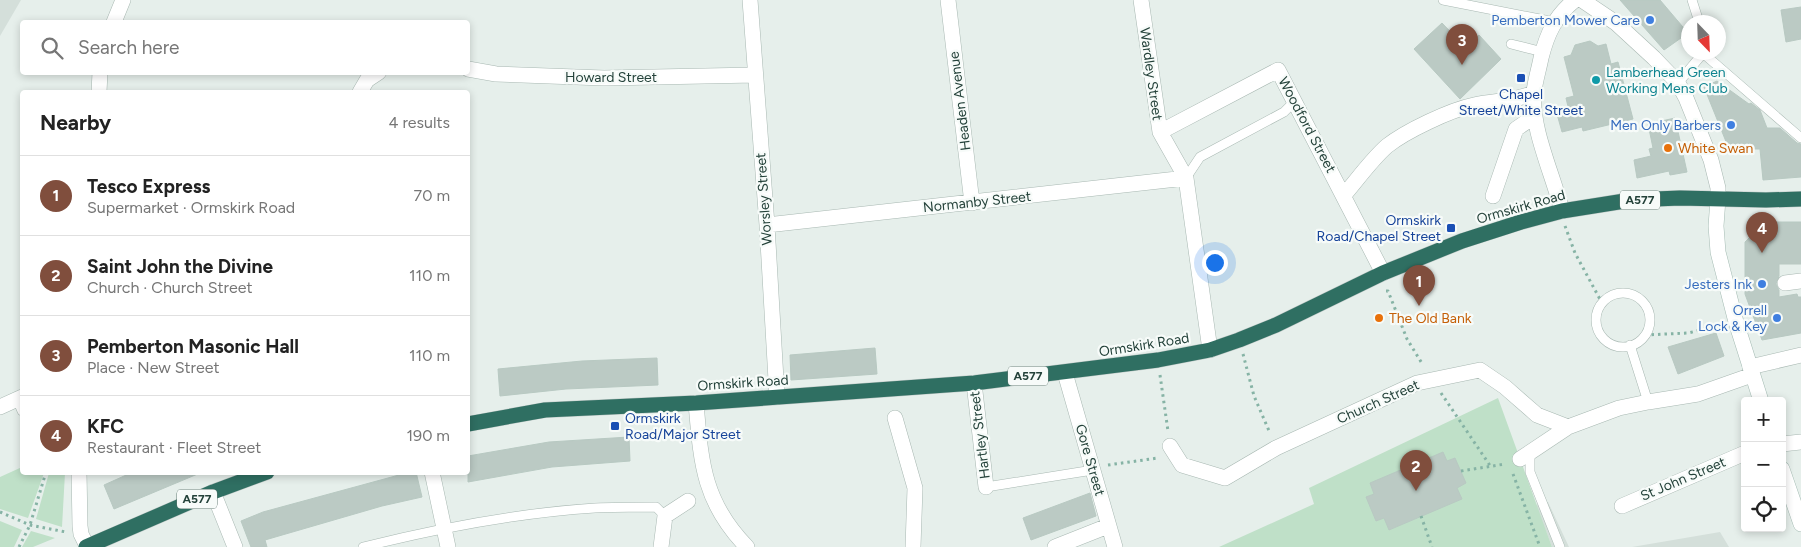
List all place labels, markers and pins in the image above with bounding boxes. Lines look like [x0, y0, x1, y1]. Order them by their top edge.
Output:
place label: Pemberton Mower Care [1491, 12, 1640, 29]
marker: Pemberton Mower Care [1644, 14, 1656, 26]
pin: 3 [1446, 24, 1478, 65]
place label: Lamberhead Green Working Mens Club [1606, 64, 1728, 97]
marker: Chapel Street/White Street [1515, 72, 1527, 84]
marker: Lamberhead Green Working Mens Club [1590, 74, 1602, 86]
place label: Chapel Street/White Street [1459, 86, 1583, 119]
place label: Men Only Barbers [1610, 117, 1721, 134]
marker: Men Only Barbers [1725, 119, 1737, 131]
place label: White Swan [1678, 140, 1753, 157]
marker: White Swan [1662, 142, 1674, 154]
place label: Ormskirk Road/Chapel Street [1317, 212, 1441, 245]
pin: 4 [1746, 212, 1778, 253]
marker: Ormskirk Road/Chapel Street [1445, 222, 1457, 234]
pin: 1 [1403, 265, 1435, 306]
place label: Jesters Ink [1685, 276, 1752, 293]
marker: Jesters Ink [1756, 278, 1768, 290]
place label: Orrell Lock & Key [1698, 302, 1768, 335]
place label: The Old Bank [1389, 310, 1472, 327]
marker: The Old Bank [1373, 312, 1385, 324]
marker: Orrell Lock & Key [1771, 312, 1783, 324]
place label: Ormskirk Road/Major Street [625, 410, 741, 443]
marker: Ormskirk Road/Major Street [609, 420, 621, 432]
pin: 2 [1400, 450, 1432, 491]

